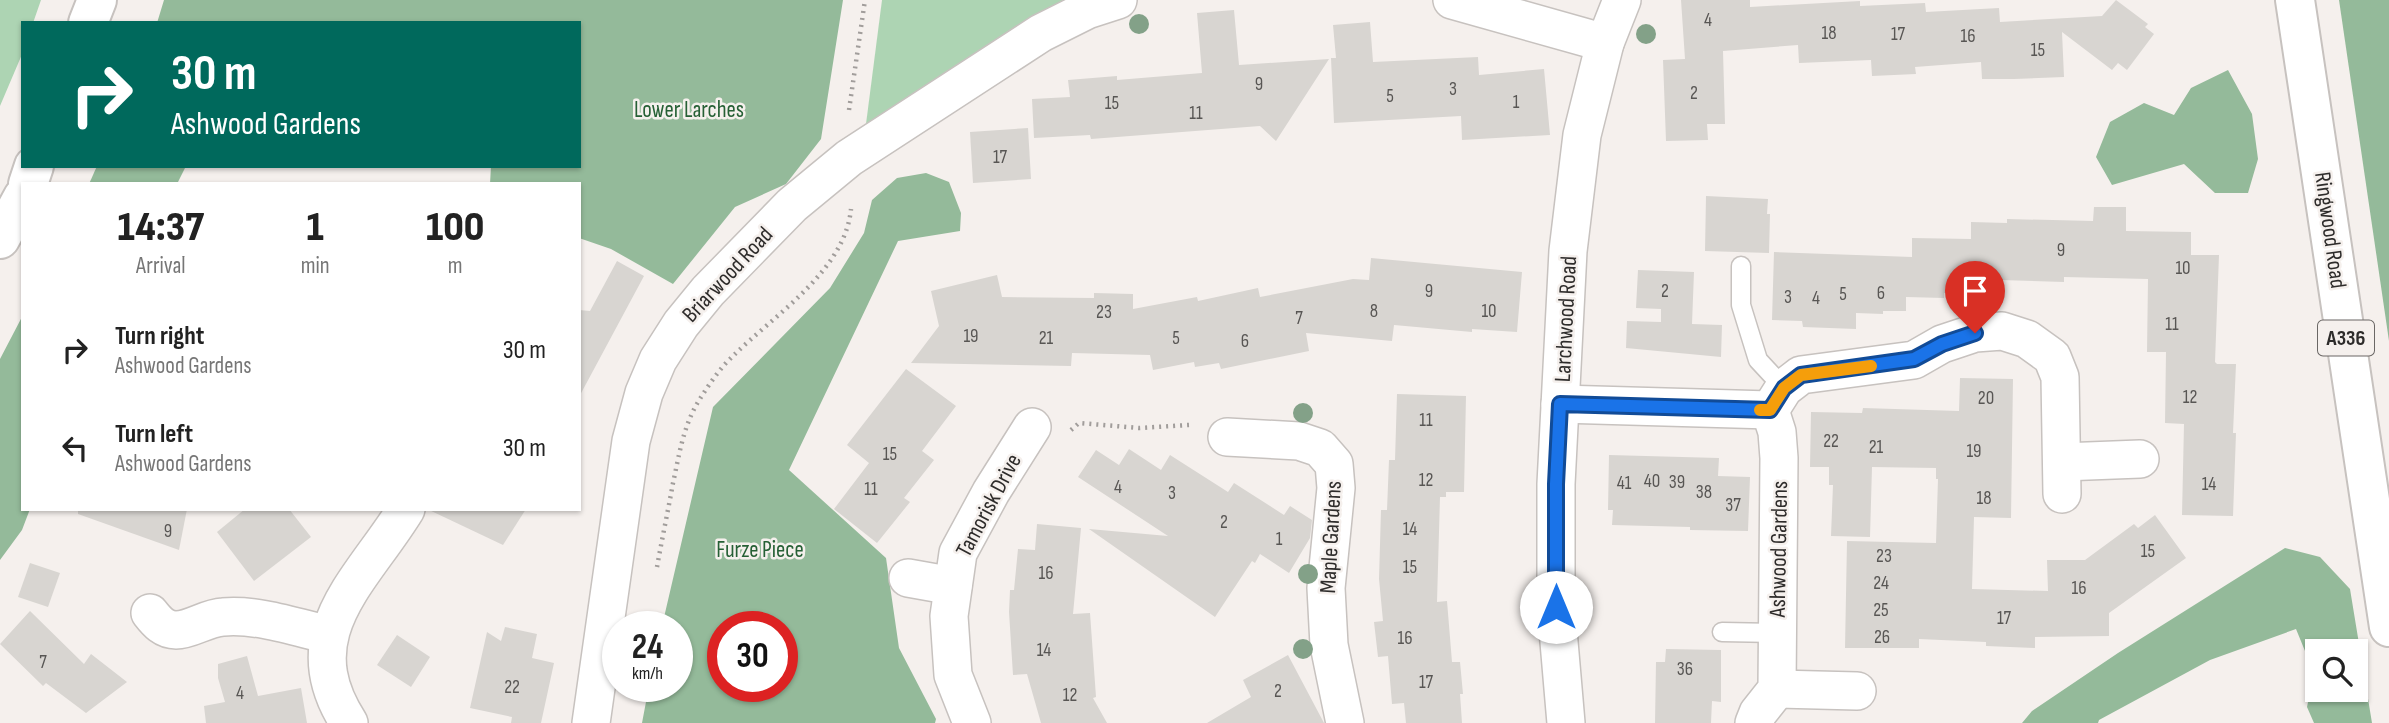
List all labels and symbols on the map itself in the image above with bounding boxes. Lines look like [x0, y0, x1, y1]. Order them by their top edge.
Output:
house number: 4 [1704, 9, 1712, 32]
house number: 18 [1822, 22, 1836, 45]
house number: 17 [1891, 23, 1906, 46]
house number: 16 [1961, 25, 1975, 48]
house number: 15 [2031, 39, 2045, 62]
house number: 9 [1255, 73, 1263, 96]
house number: 3 [1449, 78, 1457, 101]
house number: 2 [1690, 82, 1698, 105]
house number: 5 [1386, 85, 1394, 108]
house number: 1 [1513, 91, 1520, 114]
house number: 15 [1105, 92, 1119, 115]
park label: Lower Larches [634, 96, 744, 124]
house number: 11 [1189, 102, 1203, 125]
house number: 17 [993, 146, 1008, 169]
street label: Ringwood Road [2308, 170, 2352, 290]
street label: Briarwood Road [676, 221, 779, 328]
house number: 9 [2057, 239, 2065, 262]
street label: Larchwood Road [1549, 255, 1583, 383]
house number: 10 [2175, 257, 2191, 280]
pin [1945, 261, 2005, 333]
house number: 9 [1425, 280, 1433, 303]
house number: 2 [1661, 280, 1669, 303]
house number: 6 [1877, 282, 1885, 305]
house number: 5 [1839, 283, 1847, 306]
house number: 3 [1784, 286, 1792, 309]
house number: 4 [1812, 287, 1820, 310]
house number: 8 [1370, 300, 1378, 323]
house number: 10 [1481, 300, 1497, 323]
house number: 23 [1096, 301, 1112, 324]
house number: 7 [1295, 307, 1303, 330]
house number: 11 [2165, 313, 2179, 336]
road number: A336 [2318, 320, 2374, 356]
house number: 19 [963, 325, 979, 348]
house number: 21 [1039, 327, 1054, 350]
house number: 5 [1172, 327, 1180, 350]
house number: 6 [1241, 330, 1249, 353]
house number: 12 [2183, 386, 2197, 409]
house number: 20 [1978, 387, 1994, 410]
house number: 11 [1419, 409, 1433, 432]
house number: 22 [1823, 430, 1839, 453]
house number: 21 [1869, 436, 1884, 459]
house number: 19 [1966, 440, 1982, 463]
house number: 15 [883, 443, 897, 466]
street label: Tamorisk Drive [950, 449, 1028, 562]
house number: 12 [1419, 469, 1433, 492]
house number: 40 [1644, 470, 1660, 493]
house number: 39 [1669, 471, 1685, 494]
house number: 41 [1617, 472, 1632, 495]
house number: 14 [2202, 473, 2216, 496]
house number: 4 [1114, 476, 1122, 499]
house number: 11 [864, 478, 878, 501]
street label: Maple Gardens [1314, 480, 1348, 594]
house number: 38 [1696, 481, 1712, 504]
street label: Ashwood Gardens [1764, 481, 1794, 619]
house number: 3 [1168, 482, 1176, 505]
house number: 18 [1977, 487, 1991, 510]
house number: 37 [1725, 494, 1741, 517]
house number: 2 [1220, 511, 1228, 534]
house number: 14 [1403, 518, 1417, 541]
house number: 9 [164, 520, 172, 543]
house number: 1 [1276, 528, 1283, 551]
park label: Furze Piece [716, 536, 804, 564]
house number: 15 [2141, 540, 2155, 563]
house number: 23 [1876, 545, 1892, 568]
house number: 15 [1403, 556, 1417, 579]
house number: 16 [1039, 562, 1053, 585]
position arrow [1519, 570, 1593, 644]
house number: 24 [1873, 572, 1889, 595]
house number: 16 [2072, 577, 2086, 600]
house number: 25 [1873, 599, 1889, 622]
house number: 17 [1997, 607, 2012, 630]
speed limit sign: 30 [707, 611, 798, 702]
house number: 26 [1874, 626, 1890, 649]
house number: 16 [1398, 627, 1412, 650]
house number: 14 [1037, 639, 1051, 662]
house number: 7 [39, 651, 47, 674]
house number: 36 [1677, 658, 1693, 681]
house number: 17 [1419, 671, 1434, 694]
house number: 22 [504, 676, 520, 699]
house number: 2 [1274, 680, 1282, 703]
house number: 4 [236, 682, 244, 705]
house number: 12 [1063, 684, 1077, 707]

